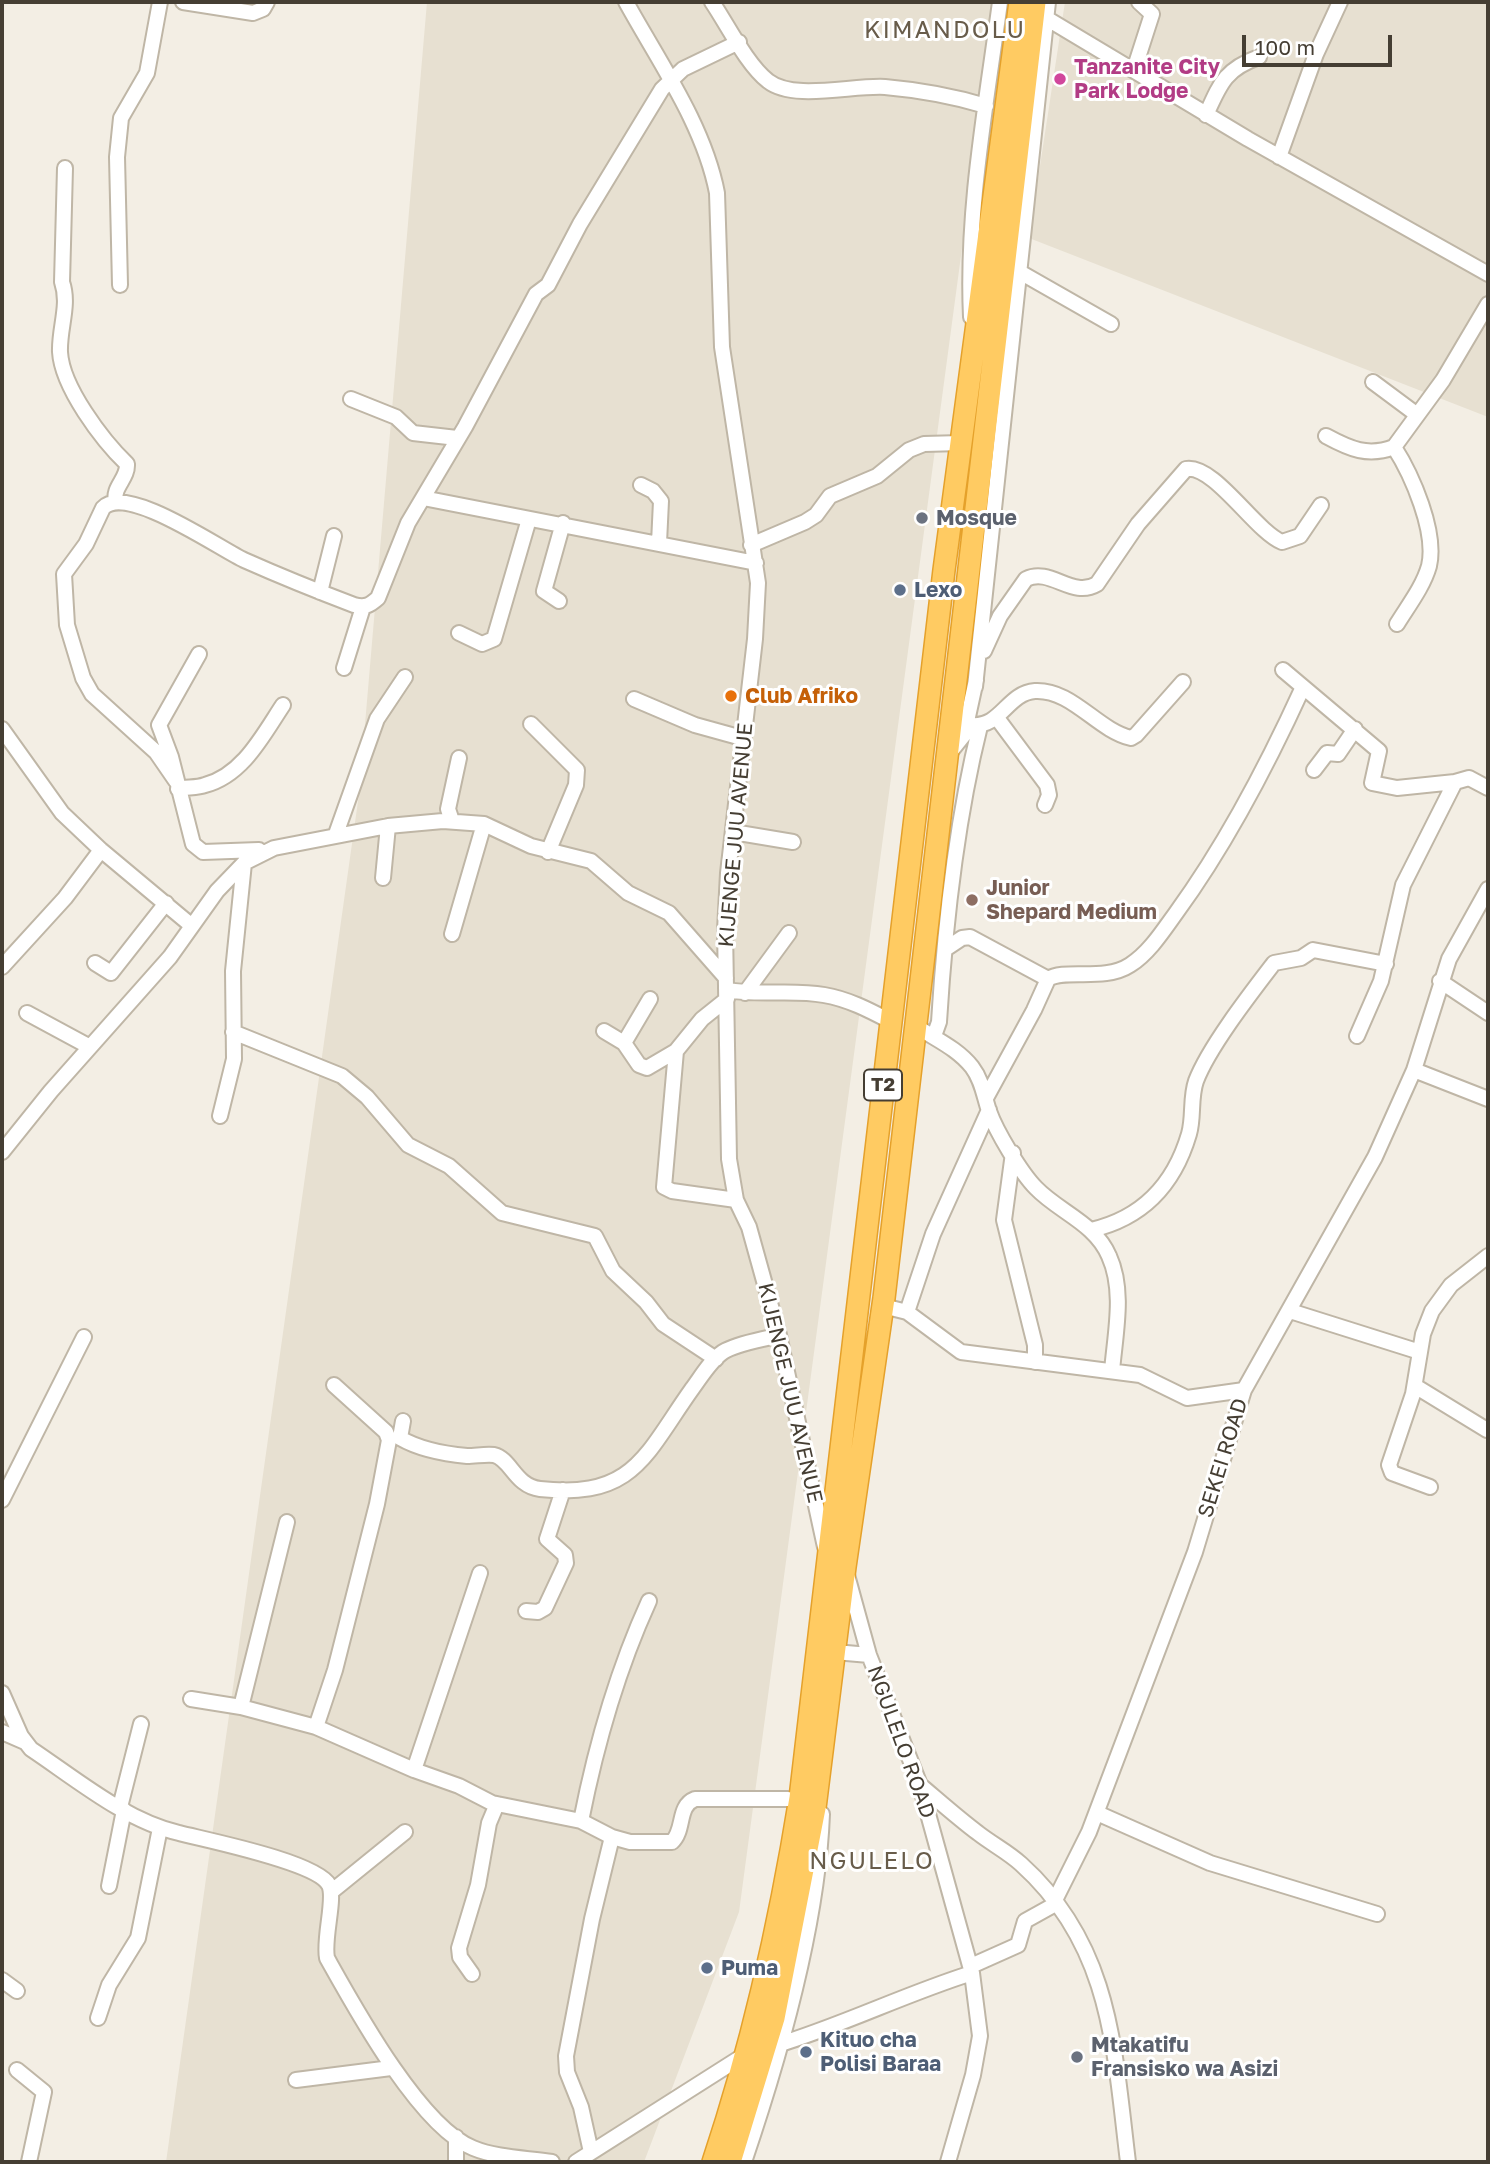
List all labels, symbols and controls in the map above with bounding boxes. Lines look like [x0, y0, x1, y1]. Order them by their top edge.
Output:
district label: KIMANDOLU [865, 16, 1025, 44]
scale bar [1245, 21, 1396, 65]
text: 100 m [1255, 34, 1315, 60]
place label: Tanzanite City Park Lodge [1074, 54, 1220, 104]
marker: Tanzanite City Park Lodge [1052, 71, 1068, 87]
place label: Mosque [936, 505, 1017, 531]
marker: Mosque [914, 510, 930, 526]
place label: Lexo [914, 577, 962, 603]
marker: Lexo [892, 582, 908, 598]
place label: Club Afriko [745, 683, 858, 709]
marker: Club Afriko [723, 688, 739, 704]
street label: KIJENGE JUU AVENUE [714, 722, 758, 948]
place label: Junior Shepard Medium [986, 875, 1157, 925]
marker: Junior Shepard Medium [964, 892, 980, 908]
road number: T2 [864, 1070, 902, 1100]
street label: KIJENGE JUU AVENUE [752, 1281, 828, 1505]
street label: SEKEI ROAD [1193, 1395, 1253, 1521]
street label: NGULELO ROAD [862, 1662, 940, 1822]
district label: NGULELO [810, 1847, 934, 1875]
place label: Puma [721, 1955, 778, 1981]
marker: Puma [699, 1960, 715, 1976]
place label: Kituo cha Polisi Baraa [820, 2027, 941, 2077]
place label: Mtakatifu Fransisko wa Asizi [1091, 2032, 1278, 2082]
marker: Kituo cha Polisi Baraa [798, 2044, 814, 2060]
marker: Mtakatifu Fransisko wa Asizi [1069, 2049, 1085, 2065]

